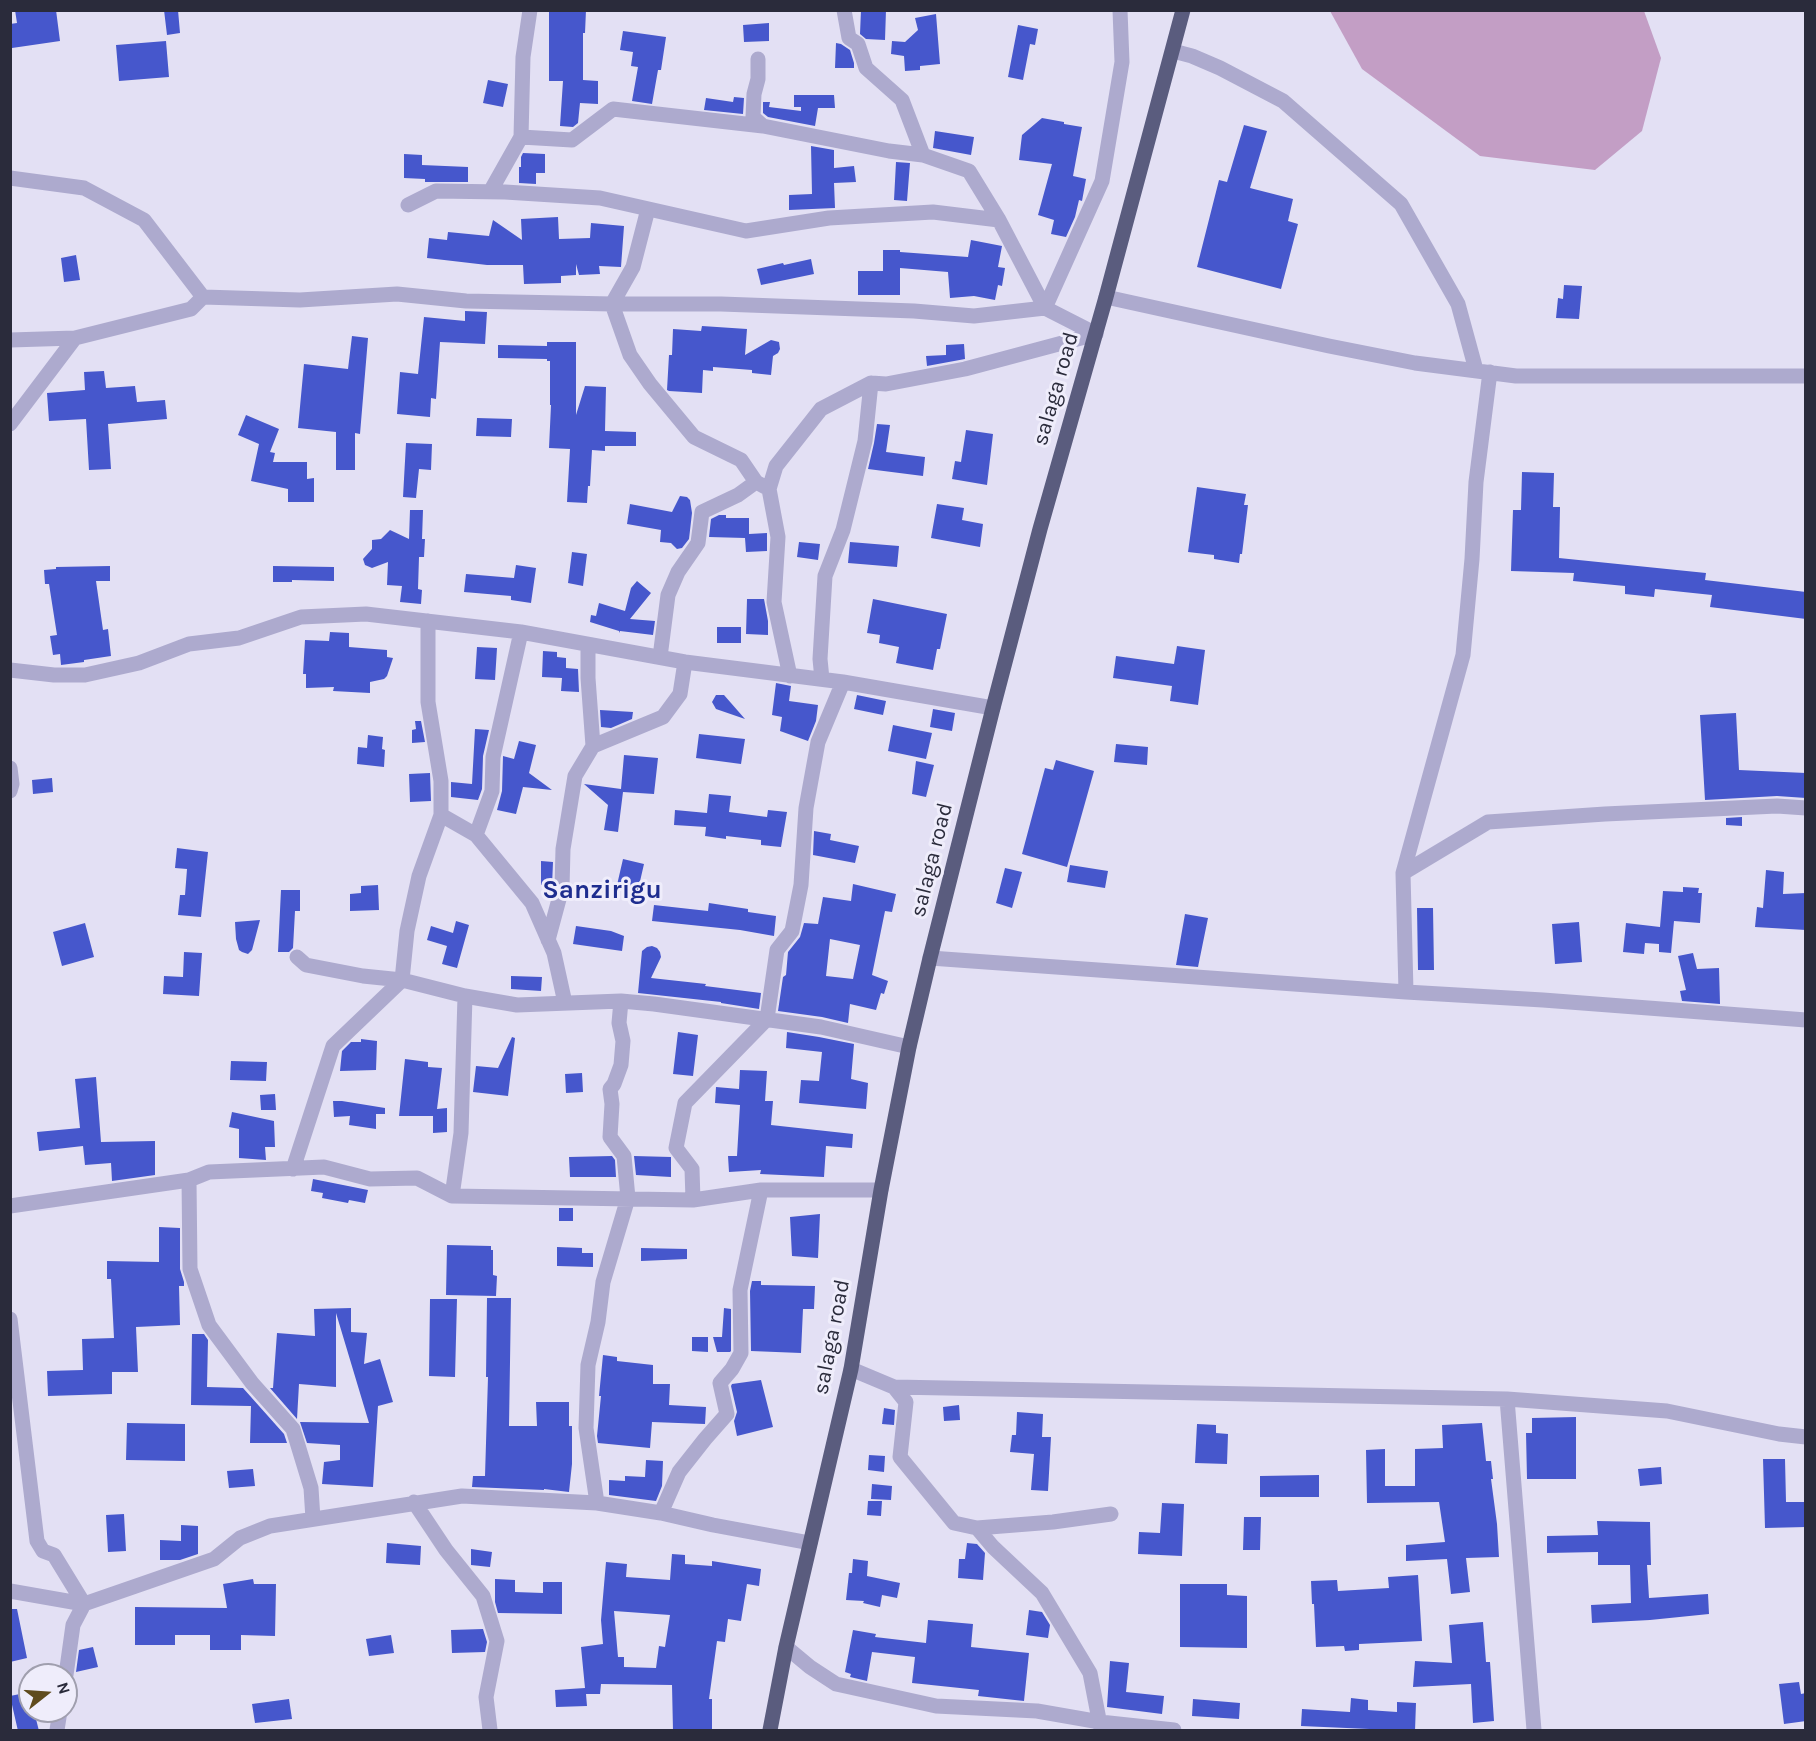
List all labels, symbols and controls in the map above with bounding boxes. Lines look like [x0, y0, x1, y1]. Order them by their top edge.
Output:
street label: salaga road [1027, 329, 1085, 449]
street label: salaga road [905, 800, 959, 920]
district label: Sanzirigu [542, 875, 662, 907]
street label: salaga road [808, 1277, 856, 1397]
north arrow [18, 1663, 78, 1723]
text: N [53, 1680, 75, 1696]

